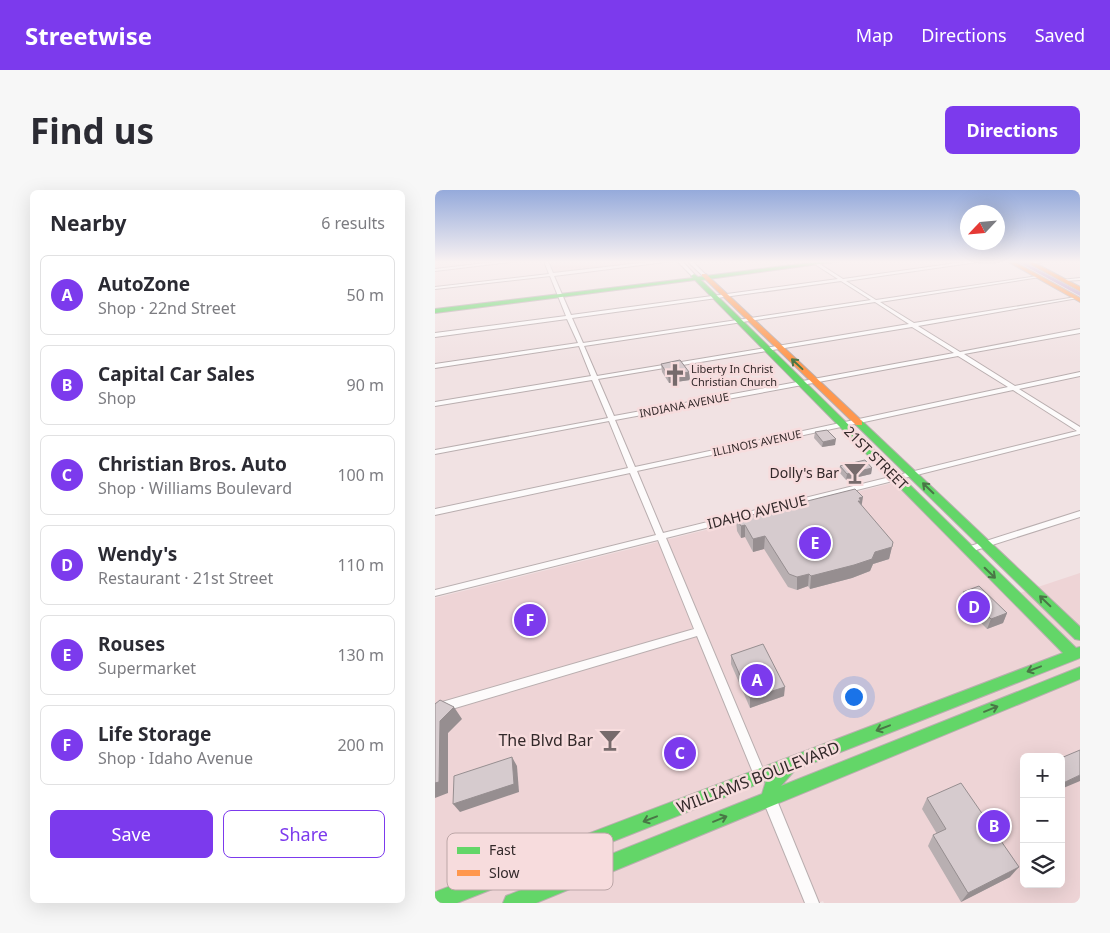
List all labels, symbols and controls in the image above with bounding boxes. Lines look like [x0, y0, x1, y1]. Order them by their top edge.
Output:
text: Streetwise [25, 19, 152, 52]
text: Map [856, 23, 893, 47]
text: Directions [921, 23, 1007, 47]
text: Saved [1035, 23, 1085, 47]
button: Directions [945, 106, 1080, 154]
text: Find us [30, 107, 154, 154]
north arrow [960, 205, 1005, 250]
text: Nearby [50, 209, 126, 237]
text: 6 results [321, 212, 385, 234]
text: AutoZone [98, 271, 190, 297]
text: A [61, 284, 73, 306]
text: 50 m [347, 284, 384, 306]
text: Shop · 22nd Street [98, 297, 236, 319]
one-way arrow [791, 358, 804, 370]
text: Capital Car Sales [98, 361, 255, 387]
place label: Liberty In Christ Christian Church [691, 361, 777, 389]
church icon: Liberty In Christ Christian Church [662, 362, 688, 388]
text: B [62, 374, 72, 396]
text: 90 m [347, 374, 384, 396]
text: Shop [98, 387, 136, 409]
street label: INDIANA AVENUE [638, 388, 730, 421]
street label: 21ST STREET [840, 422, 912, 494]
street label: ILLINOIS AVENUE [711, 426, 803, 459]
text: Christian Bros. Auto [98, 451, 287, 477]
bar icon: Dolly's Bar [842, 460, 868, 486]
place label: Dolly's Bar [770, 463, 839, 482]
text: C [62, 464, 72, 486]
text: 100 m [337, 464, 384, 486]
text: Shop · Williams Boulevard [98, 477, 292, 499]
one-way arrow [921, 482, 934, 494]
street label: IDAHO AVENUE [705, 490, 809, 533]
pin: E [799, 524, 831, 562]
text: Wendy's [98, 541, 177, 567]
text: D [61, 554, 73, 576]
text: 110 m [337, 554, 384, 576]
text: Restaurant · 21st Street [98, 567, 273, 589]
one-way arrow [984, 567, 997, 579]
pin: D [958, 588, 990, 626]
one-way arrow [1038, 595, 1051, 607]
pin: F [514, 601, 546, 639]
text: Rouses [98, 631, 165, 657]
text: E [63, 644, 71, 666]
text: 130 m [337, 644, 384, 666]
text: Supermarket [98, 657, 196, 679]
pin: A [741, 661, 773, 699]
one-way arrow [1027, 665, 1043, 674]
your location [841, 684, 867, 710]
one-way arrow [984, 703, 999, 712]
text: Life Storage [98, 721, 211, 747]
one-way arrow [876, 724, 891, 733]
bar icon: The Blvd Bar [597, 727, 623, 753]
place label: The Blvd Bar [498, 729, 593, 751]
text: F [63, 734, 71, 756]
text: 200 m [337, 734, 384, 756]
pin: C [664, 734, 696, 772]
street label: WILLIAMS BOULEVARD [673, 736, 843, 818]
text: Shop · Idaho Avenue [98, 747, 253, 769]
map controls [1020, 753, 1065, 888]
button: + [1020, 753, 1065, 798]
button: − [1020, 798, 1065, 843]
pin: B [978, 807, 1010, 845]
button: Save [50, 810, 213, 858]
button: Share [223, 810, 385, 858]
one-way arrow [643, 814, 658, 824]
one-way arrow [712, 814, 727, 823]
legend [447, 833, 613, 890]
text: Fast [489, 840, 516, 859]
button: layers [1020, 843, 1065, 888]
text: Slow [489, 863, 520, 882]

